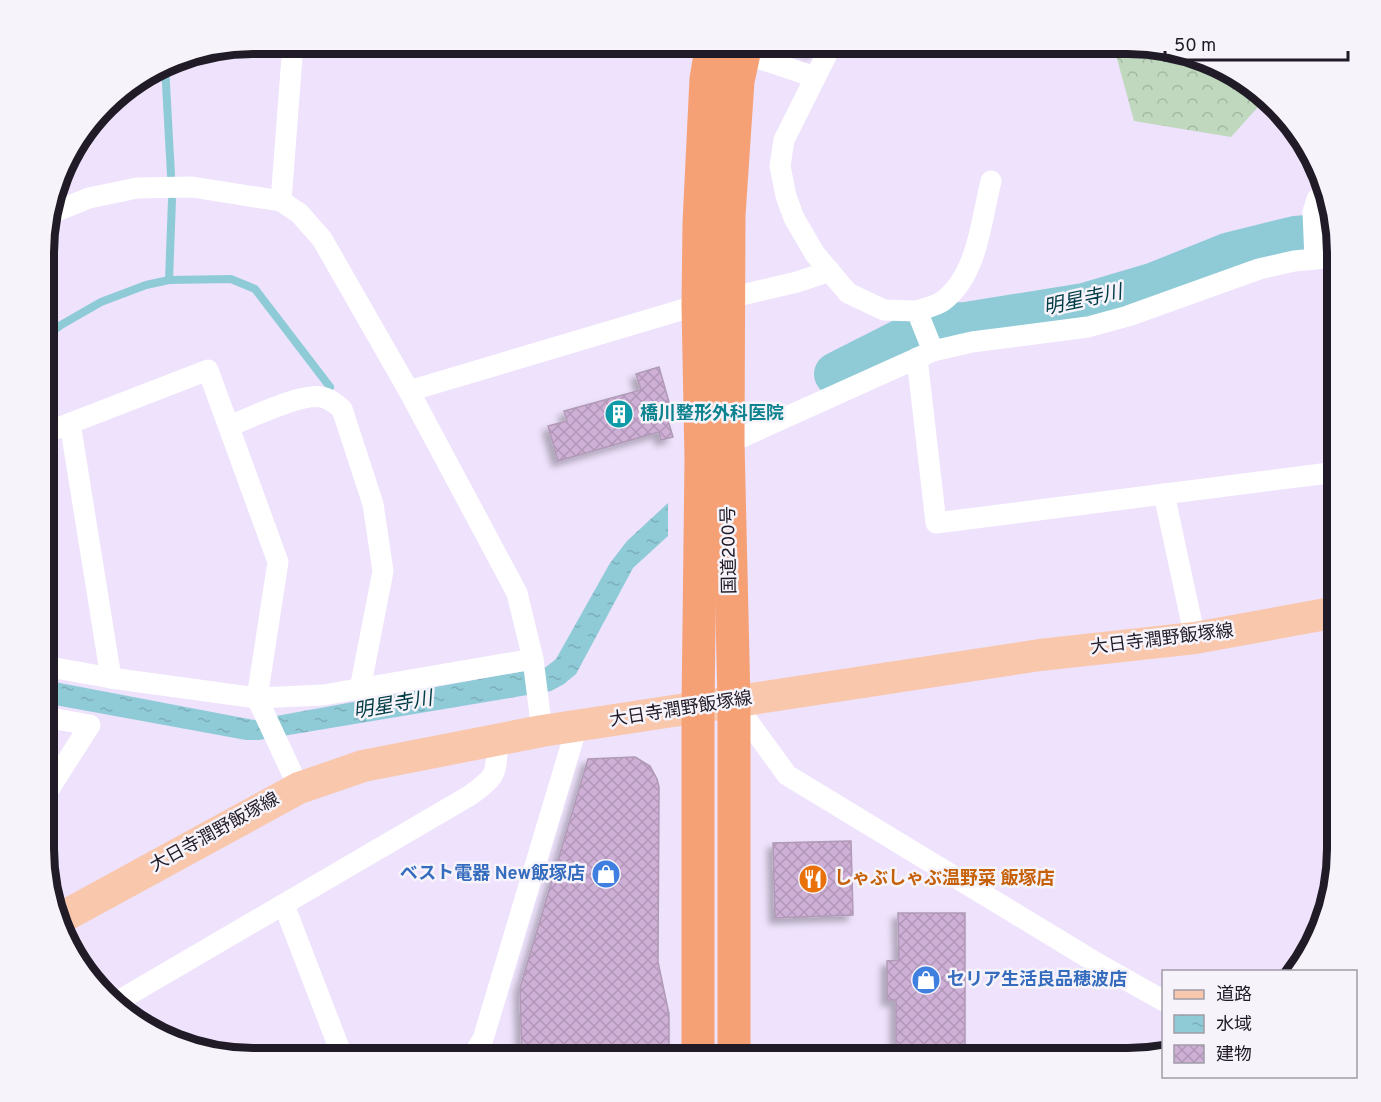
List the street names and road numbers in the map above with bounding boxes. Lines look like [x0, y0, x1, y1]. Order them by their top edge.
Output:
street label: 国道200号 [718, 506, 742, 594]
street label: 大日寺潤野飯塚線 [1089, 620, 1235, 660]
street label: 大日寺潤野飯塚線 [608, 687, 754, 733]
street label: 大日寺潤野飯塚線 [146, 788, 284, 878]

